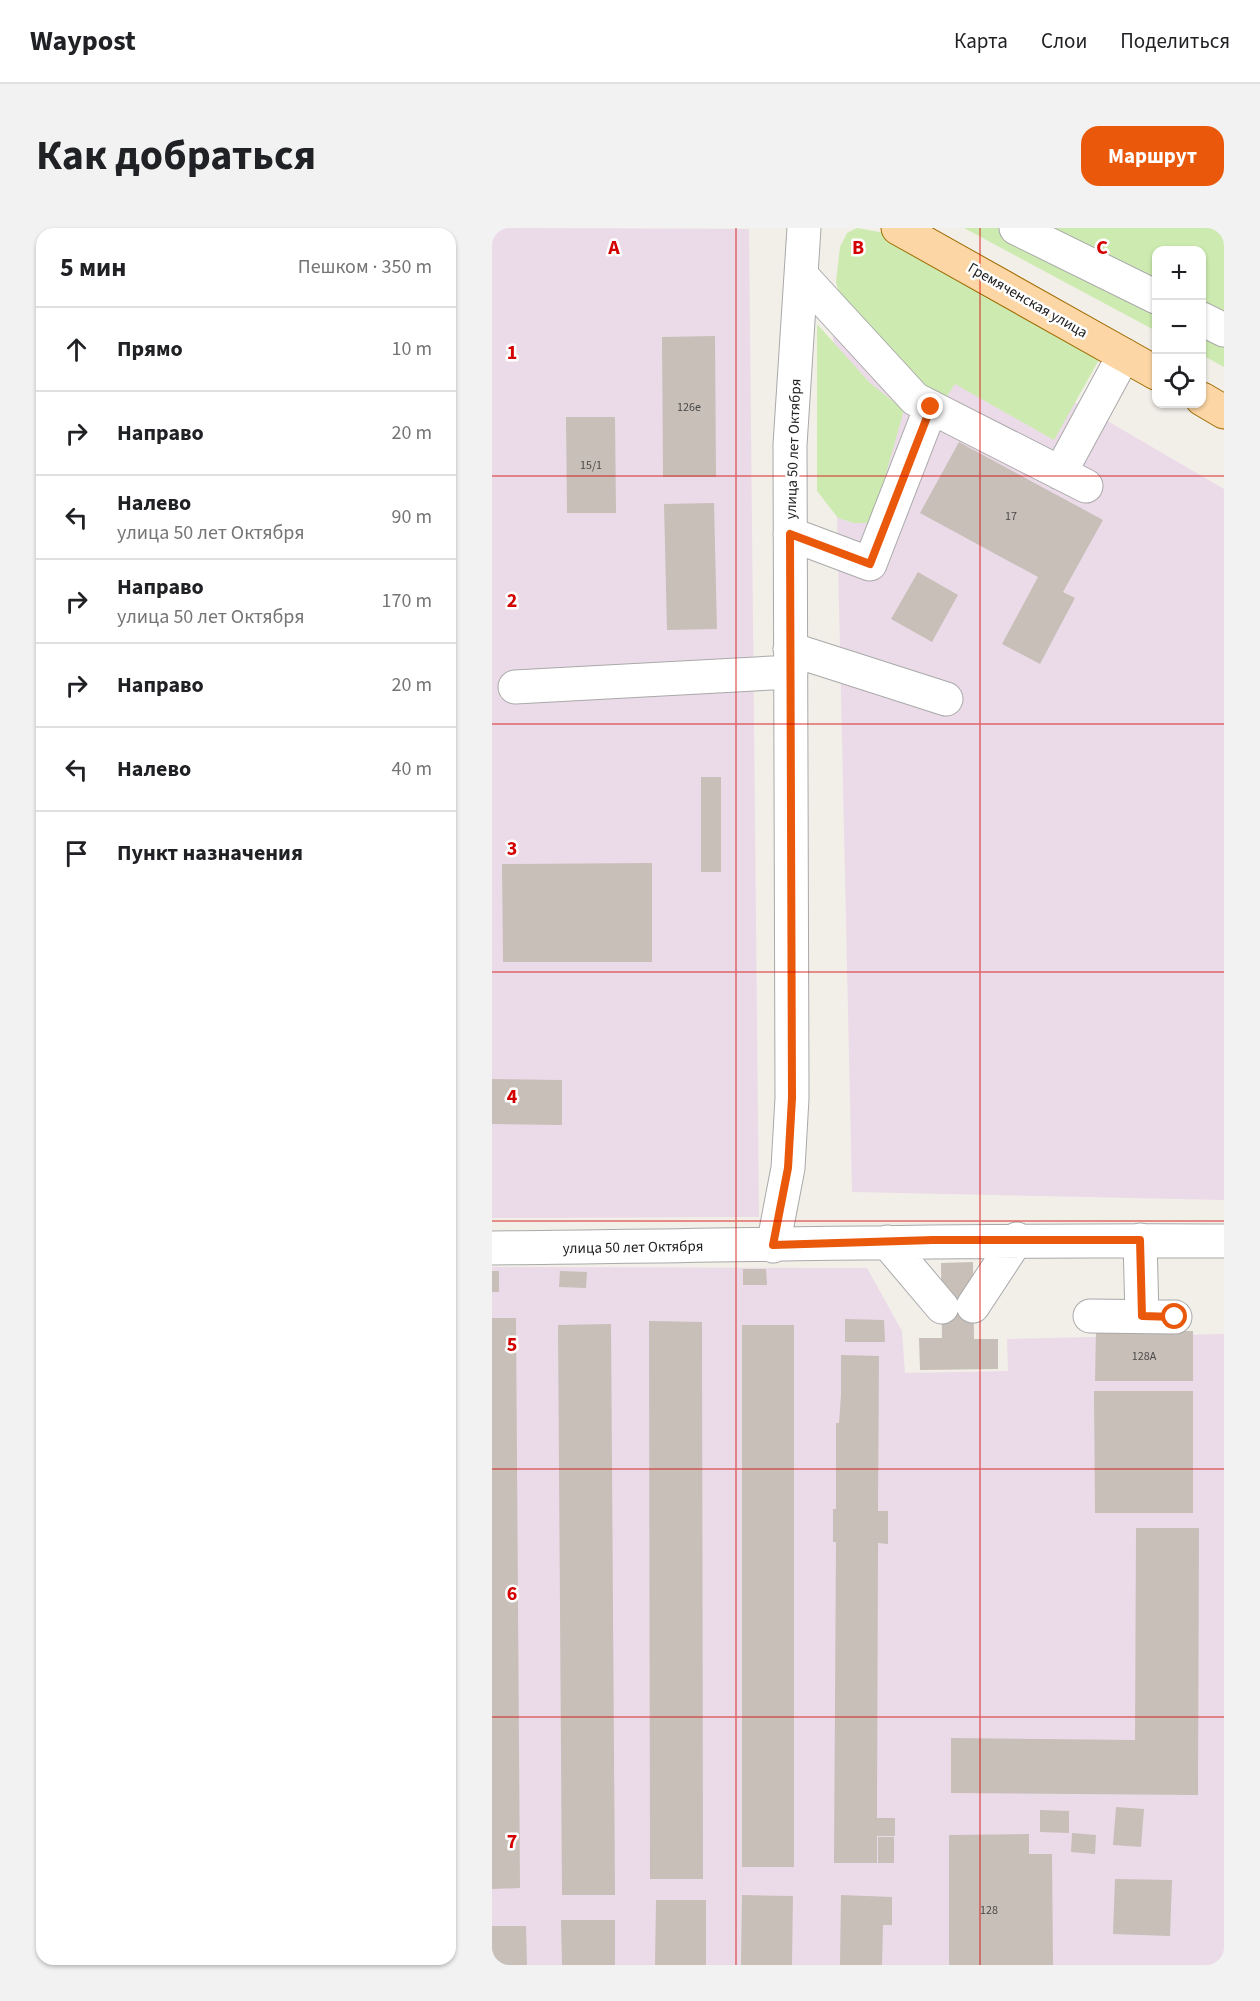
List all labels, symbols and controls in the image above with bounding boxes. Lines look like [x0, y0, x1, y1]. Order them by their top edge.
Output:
text: Waypost [30, 21, 136, 61]
text: Карта [954, 26, 1008, 56]
text: Слои [1041, 26, 1087, 56]
text: Поделиться [1120, 26, 1230, 56]
text: Как добраться [36, 126, 316, 186]
button: Маршрут [1081, 126, 1224, 186]
text: A [607, 234, 620, 262]
text: B [852, 234, 864, 262]
text: C [1096, 234, 1108, 262]
map controls [1152, 246, 1206, 408]
button: + [1152, 246, 1206, 300]
text: 5 мин [60, 249, 126, 286]
text: Пешком · 350 m [298, 253, 432, 281]
street label: Гремяченская улица [964, 258, 1091, 343]
button: − [1152, 300, 1206, 354]
icon: ahead [60, 333, 93, 366]
text: Прямо [117, 333, 183, 365]
text: 10 m [392, 335, 432, 363]
text: 1 [507, 339, 517, 367]
button: locate [1152, 354, 1206, 408]
street label: улица 50 лет Октября [781, 378, 806, 520]
route end [917, 393, 943, 419]
house number: 126е [677, 399, 701, 416]
icon: right [60, 417, 93, 450]
text: Направо [117, 417, 204, 449]
text: 20 m [392, 419, 432, 447]
house number: 15/1 [580, 457, 602, 474]
text: Налево [117, 487, 191, 519]
icon: left [60, 501, 93, 534]
text: 90 m [392, 503, 432, 531]
house number: 17 [1005, 508, 1017, 525]
text: улица 50 лет Октября [117, 519, 305, 547]
text: Направо [117, 571, 204, 603]
icon: right [60, 585, 93, 618]
text: 170 m [382, 587, 432, 615]
text: 2 [507, 587, 517, 615]
text: улица 50 лет Октября [117, 603, 305, 631]
icon: right [60, 669, 93, 702]
text: Направо [117, 669, 204, 701]
text: 20 m [392, 671, 432, 699]
icon: left [60, 753, 93, 786]
text: Налево [117, 753, 191, 785]
text: 40 m [392, 755, 432, 783]
text: 3 [507, 835, 517, 863]
icon: arrive [60, 837, 93, 870]
text: Пункт назначения [117, 837, 303, 869]
text: 4 [507, 1083, 518, 1111]
street label: улица 50 лет Октября [562, 1236, 704, 1259]
route start [1161, 1303, 1187, 1329]
text: 5 [507, 1331, 517, 1359]
house number: 128А [1132, 1348, 1157, 1365]
text: 6 [507, 1580, 517, 1608]
text: 7 [507, 1828, 517, 1856]
house number: 128 [980, 1902, 998, 1919]

